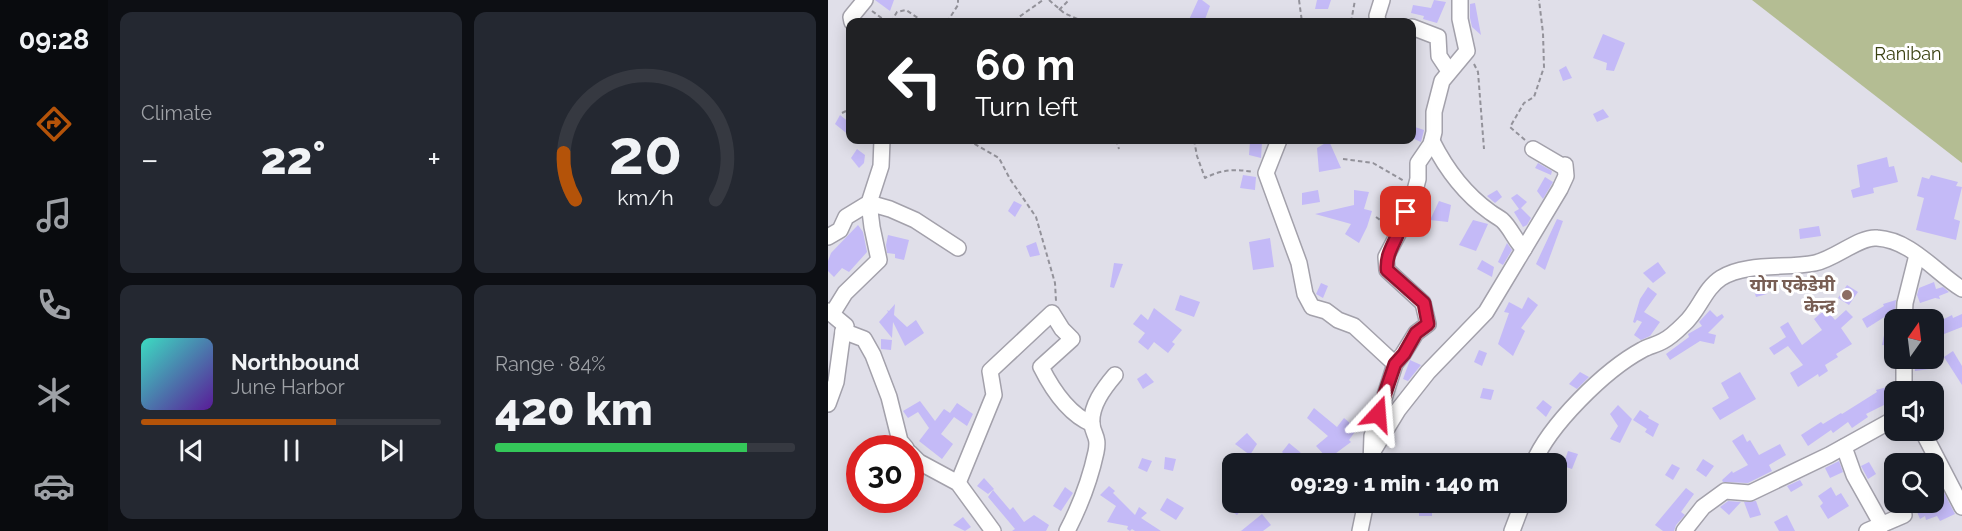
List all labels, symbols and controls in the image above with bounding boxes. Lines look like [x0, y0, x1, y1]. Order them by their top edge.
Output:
text: 09:28 [19, 24, 89, 55]
text: 60 m [975, 41, 1075, 90]
icon: left [876, 42, 954, 120]
park label: Raniban [1874, 43, 1942, 64]
text: Turn left [975, 91, 1078, 122]
text: Climate [141, 101, 212, 125]
icon: directions [33, 103, 75, 145]
text: 20 [608, 115, 682, 189]
text: 22° [260, 132, 326, 185]
text: − [141, 140, 159, 179]
text: + [427, 140, 441, 179]
text: km/h [617, 185, 673, 210]
pin [1380, 186, 1431, 237]
icon: music [33, 194, 75, 236]
icon: arrive [1389, 195, 1422, 228]
place label: योग एकेडेमी केन्द्र [1750, 274, 1836, 316]
icon: phone [33, 284, 75, 326]
marker: योग एकेडेमी केन्द्र [1840, 288, 1854, 302]
north arrow [1884, 309, 1944, 369]
map controls [1884, 309, 1944, 513]
text: Northbound [231, 349, 360, 375]
text: Range · 84% [495, 352, 606, 376]
icon: climate [33, 374, 75, 416]
text: June Harbor [231, 375, 345, 399]
button: sound [1884, 381, 1944, 441]
position arrow [1346, 382, 1410, 446]
text: 420 km [495, 383, 653, 436]
icon: previous [175, 434, 208, 467]
icon: pause [275, 434, 308, 467]
icon: next [375, 434, 408, 467]
speed limit sign: 30 [846, 435, 924, 513]
button: search [1884, 453, 1944, 513]
icon: car [33, 465, 75, 507]
text: 09:29 · 1 min · 140 m [1290, 470, 1499, 496]

